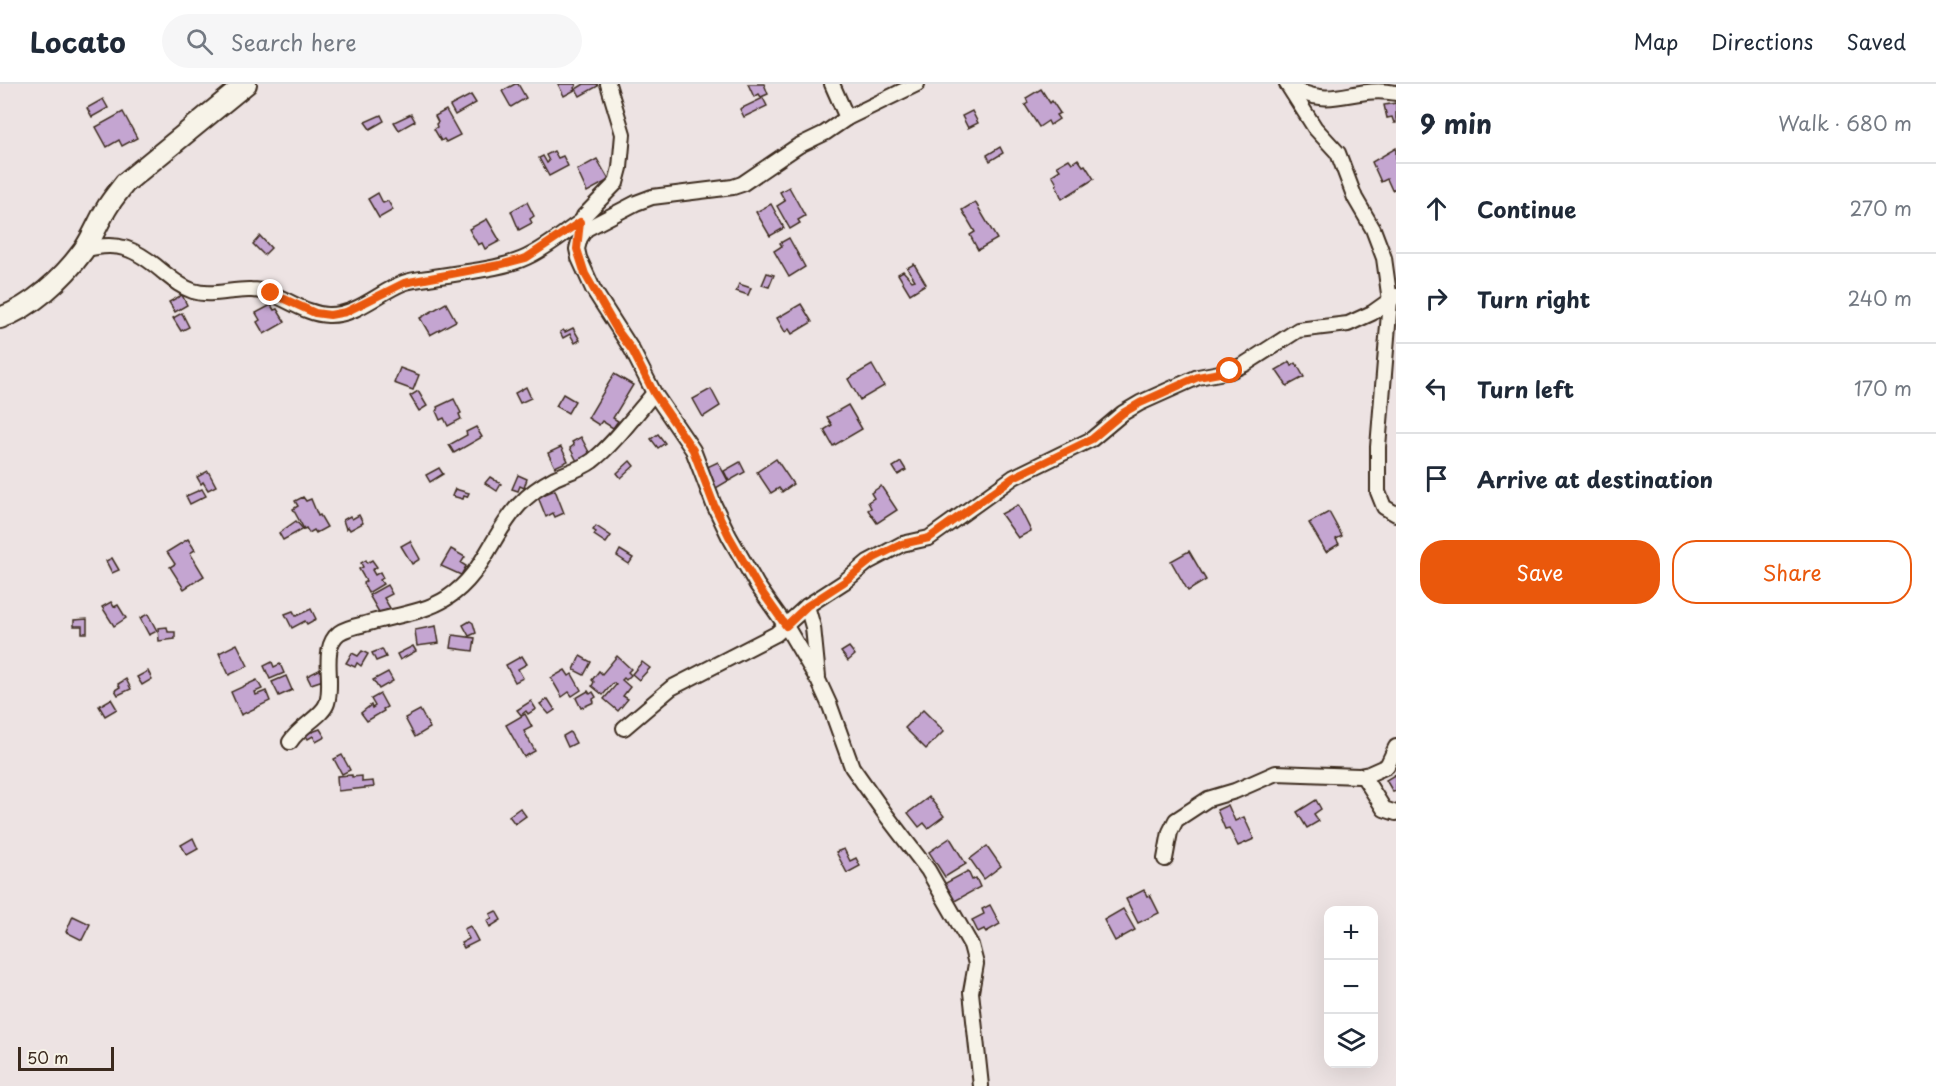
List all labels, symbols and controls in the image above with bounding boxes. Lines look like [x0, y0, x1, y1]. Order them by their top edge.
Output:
search box [162, 14, 582, 68]
text: Locato [30, 20, 126, 63]
icon: search [183, 25, 216, 58]
text: Search here [231, 25, 357, 58]
text: Map [1633, 25, 1678, 57]
text: Directions [1711, 25, 1813, 57]
text: Saved [1846, 25, 1906, 57]
text: 9 min [1420, 104, 1492, 143]
text: Walk · 680 m [1778, 108, 1912, 138]
icon: ahead [1420, 192, 1453, 225]
text: Continue [1477, 192, 1576, 225]
text: 270 m [1849, 193, 1912, 223]
route end [257, 279, 283, 305]
icon: right [1420, 282, 1453, 315]
text: Turn right [1477, 282, 1590, 315]
text: 240 m [1847, 283, 1912, 313]
route start [1216, 357, 1242, 383]
icon: left [1420, 372, 1453, 405]
text: Turn left [1477, 372, 1574, 405]
text: 170 m [1854, 373, 1912, 403]
icon: arrive [1420, 462, 1453, 495]
text: Arrive at destination [1477, 462, 1713, 495]
button: Save [1420, 540, 1660, 604]
button: Share [1672, 540, 1912, 604]
map controls [1324, 906, 1378, 1068]
button: + [1324, 906, 1378, 960]
button: − [1324, 960, 1378, 1014]
button: layers [1324, 1014, 1378, 1068]
scale bar [18, 1044, 114, 1072]
text: 50 m [27, 1045, 68, 1069]

